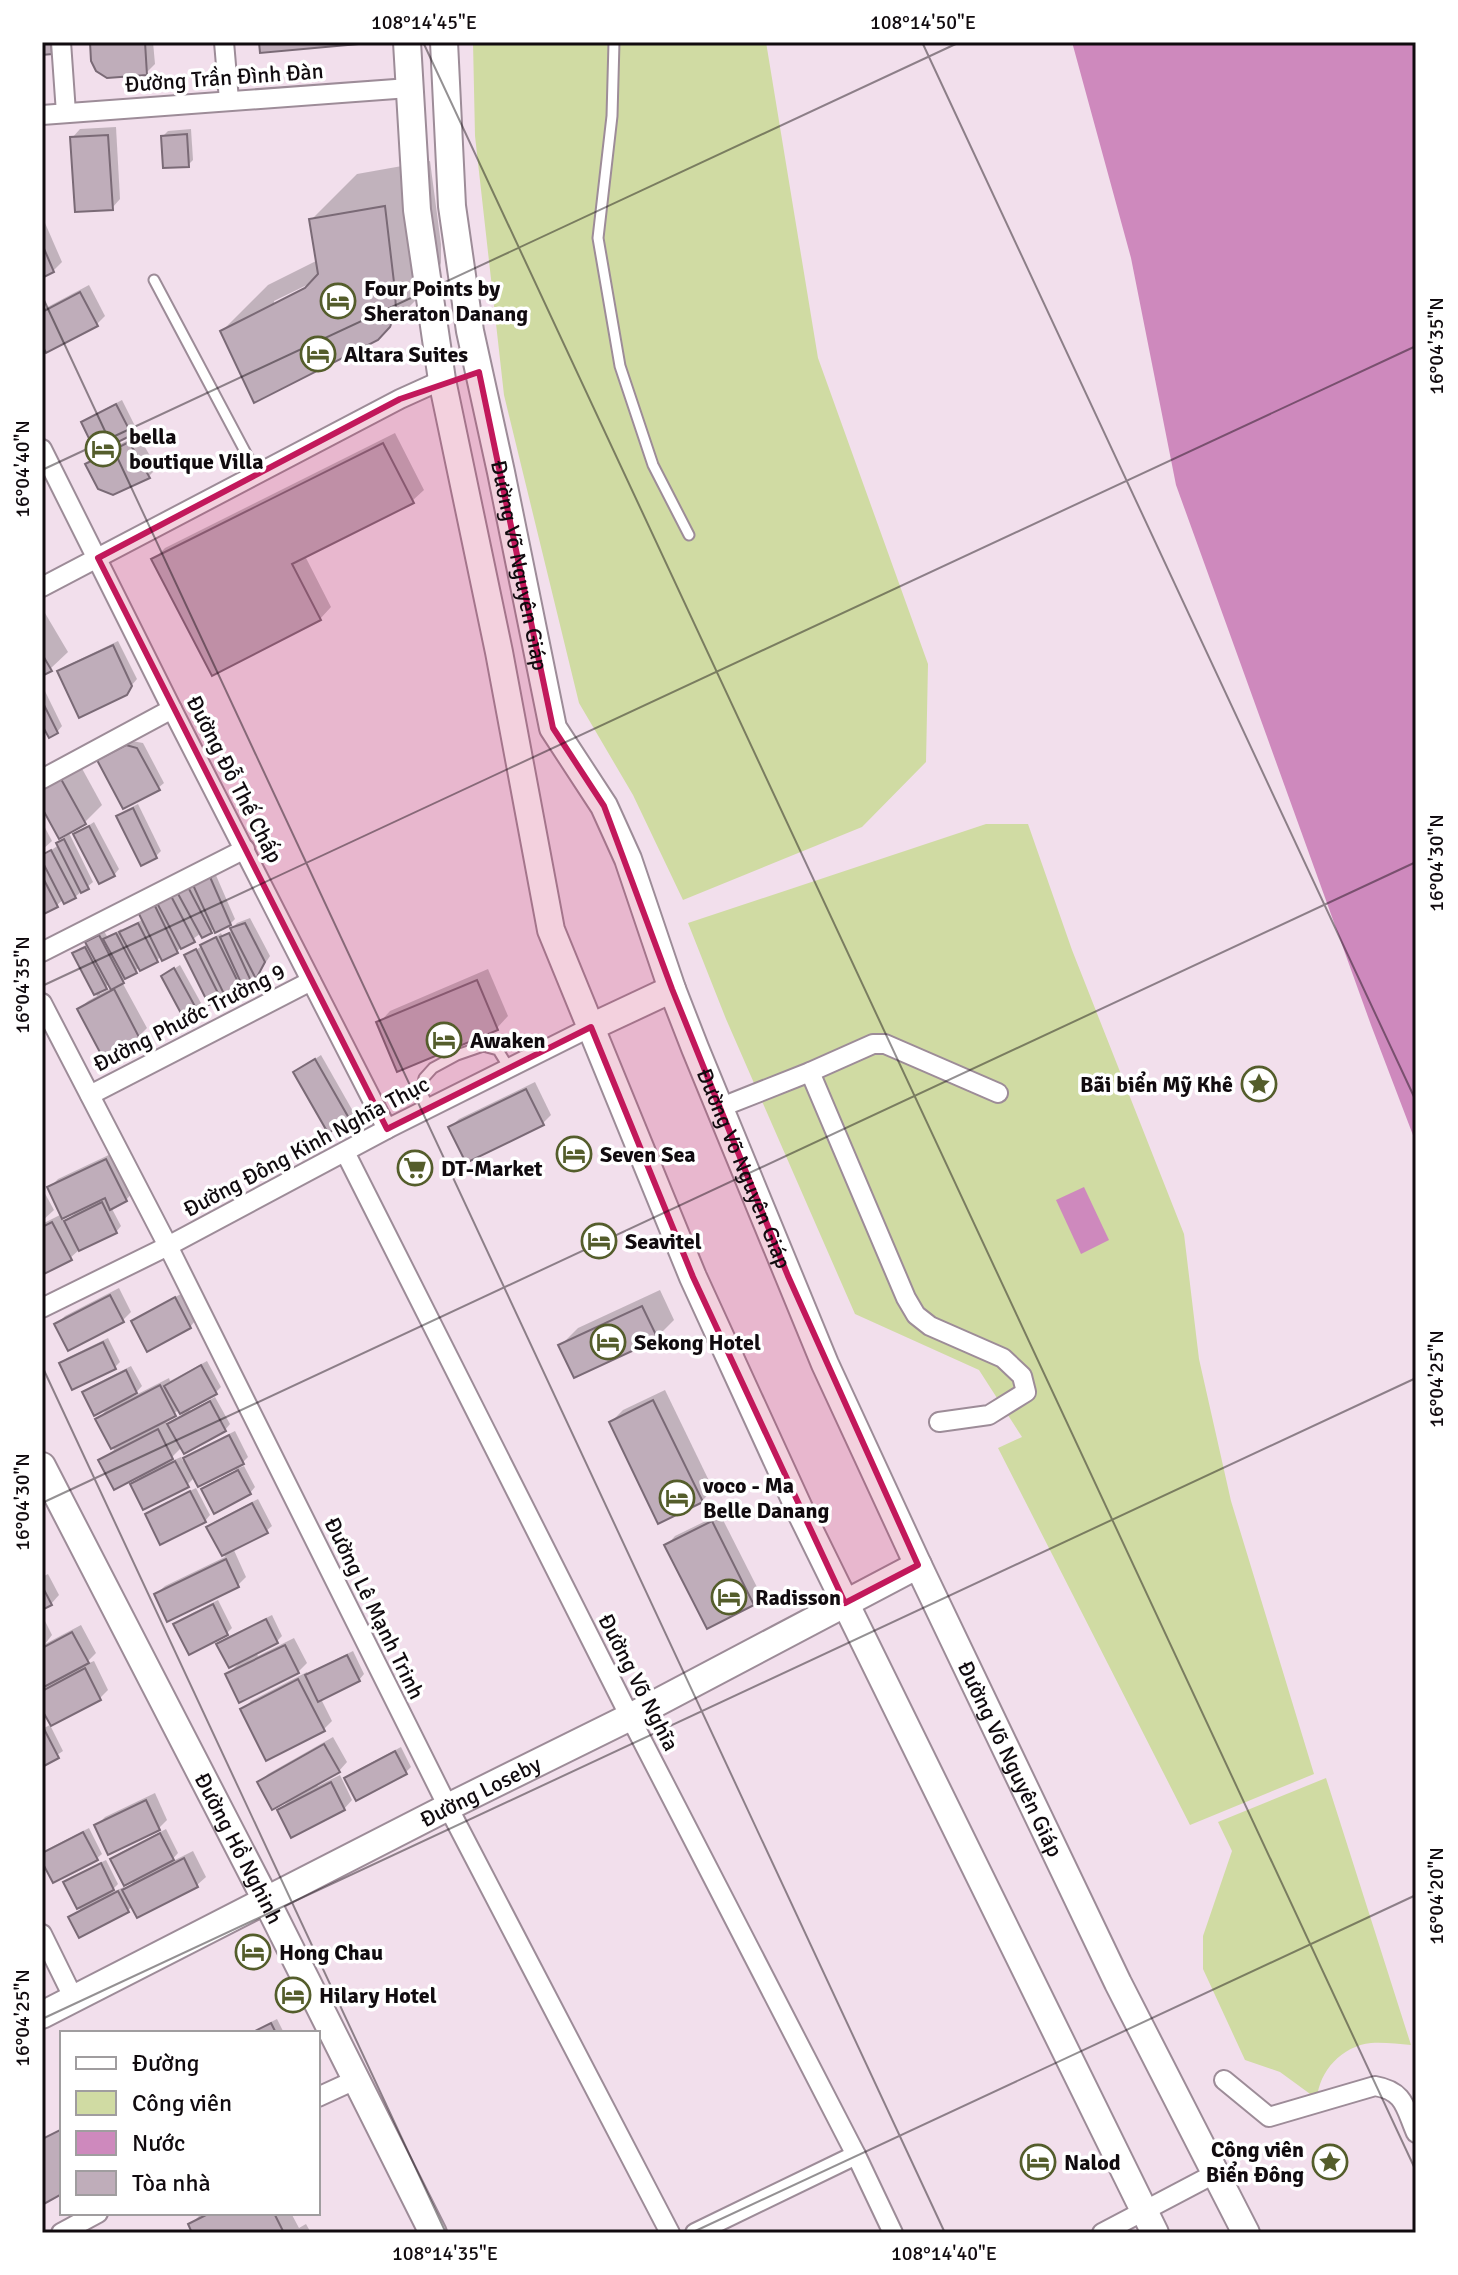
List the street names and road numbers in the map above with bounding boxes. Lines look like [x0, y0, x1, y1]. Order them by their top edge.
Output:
street label: Đường Trần Đình Đàn [124, 57, 324, 98]
street label: Đường Võ Nguyên Giáp [485, 458, 554, 673]
street label: Đường Đỗ Thế Chấp [181, 691, 288, 867]
street label: Đường Phước Trường 9 [89, 957, 290, 1078]
street label: Đường Võ Nguyên Giáp [691, 1064, 797, 1273]
street label: Đường Đông Kinh Nghĩa Thục [179, 1070, 434, 1223]
street label: Đường Lê Mạnh Trinh [319, 1513, 430, 1704]
street label: Đường Võ Nghĩa [592, 1609, 685, 1755]
street label: Đường Võ Nguyên Giáp [952, 1657, 1069, 1861]
street label: Đường Loseby [415, 1750, 546, 1833]
street label: Đường Hồ Nghinh [189, 1768, 289, 1928]

